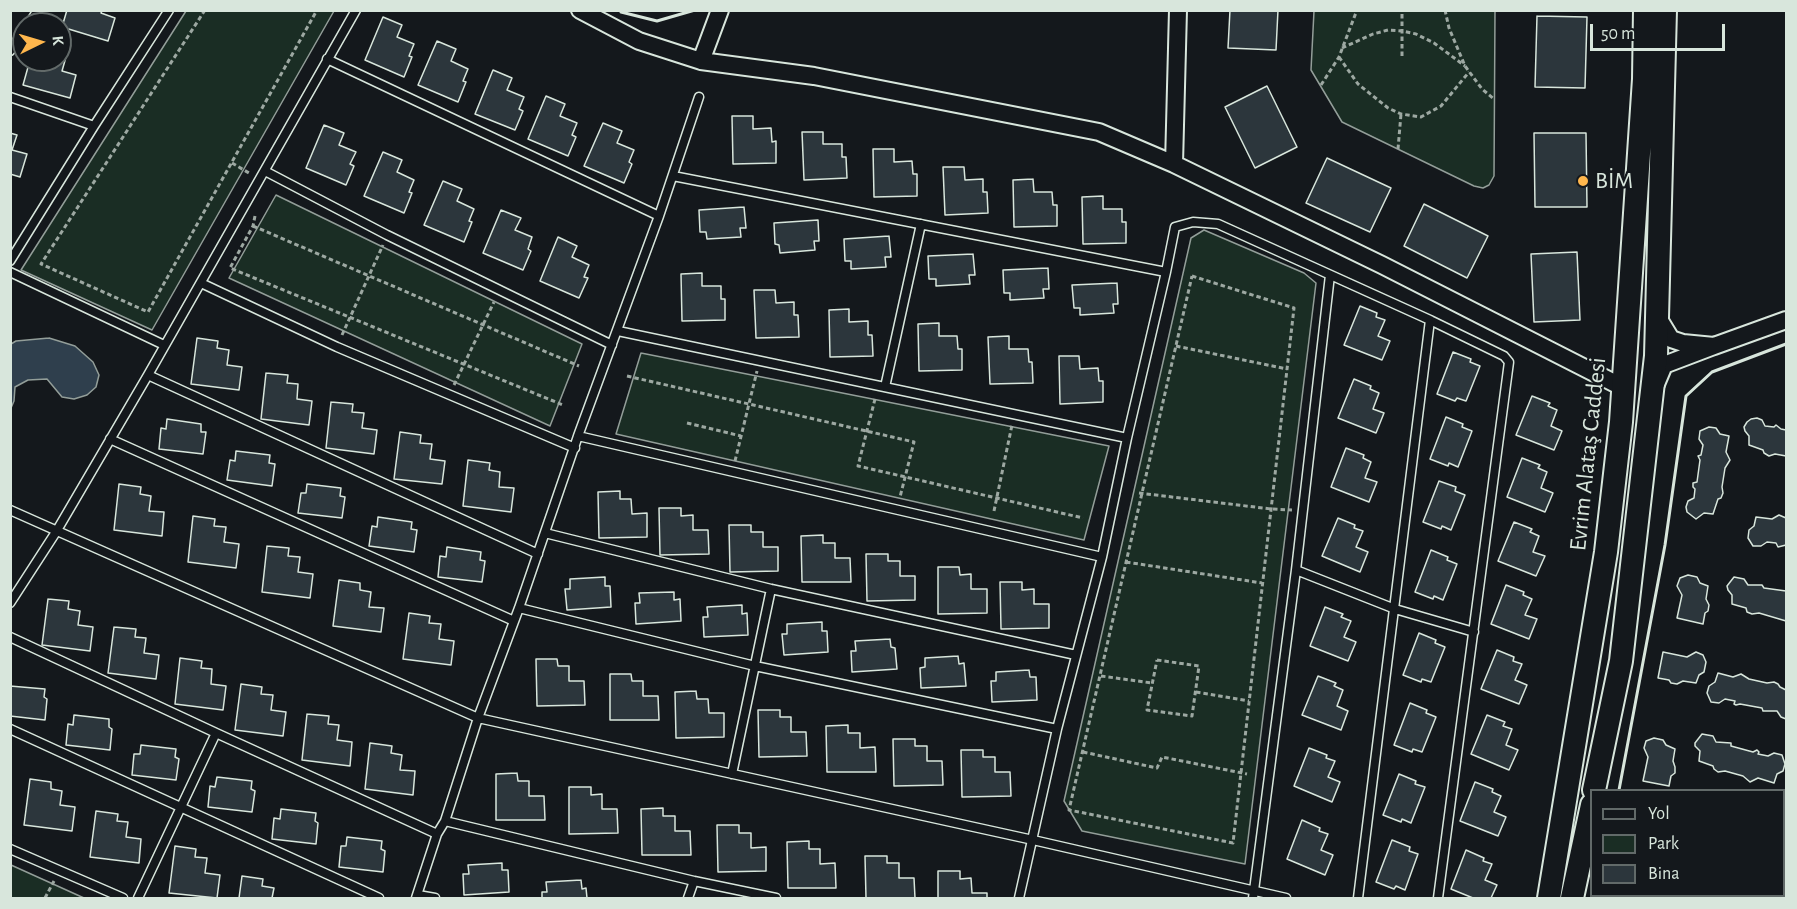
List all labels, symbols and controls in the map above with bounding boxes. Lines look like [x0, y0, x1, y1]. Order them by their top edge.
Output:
north arrow [12, 12, 72, 72]
scale bar [1593, 12, 1728, 50]
text: 50 m [1601, 25, 1635, 43]
text: K [50, 35, 66, 46]
place label: BİM [1595, 167, 1633, 195]
marker: BİM [1576, 174, 1590, 188]
street label: Evrim Alataş Caddesi [1564, 356, 1612, 552]
legend [1590, 789, 1785, 897]
text: Yol [1648, 805, 1670, 823]
text: Park [1648, 835, 1679, 853]
text: Bina [1648, 865, 1680, 883]

